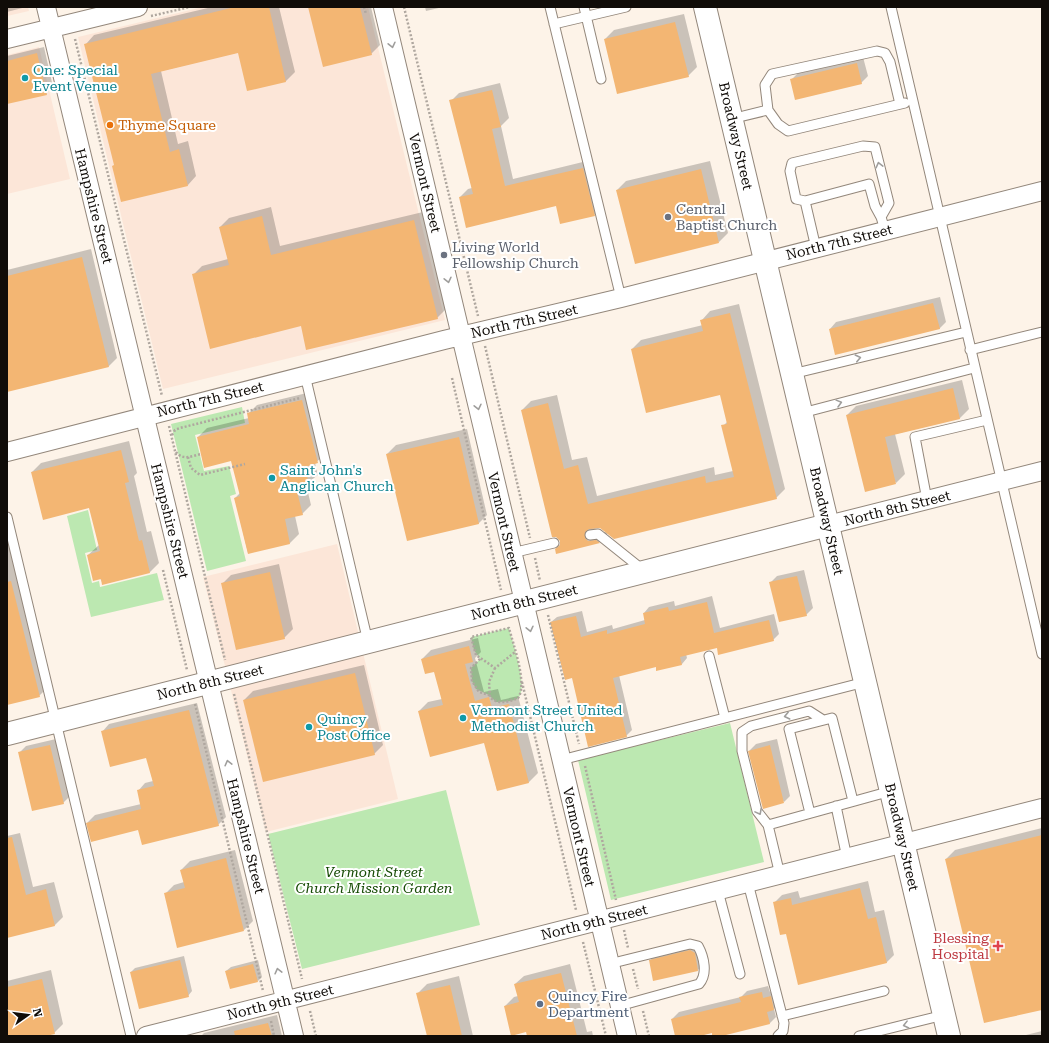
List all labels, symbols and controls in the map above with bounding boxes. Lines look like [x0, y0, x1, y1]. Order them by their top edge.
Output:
one-way arrow [387, 42, 395, 48]
place label: One: Special Event Venue [33, 62, 118, 94]
marker: One: Special Event Venue [20, 73, 30, 83]
street label: Broadway Street [716, 80, 756, 192]
place label: Thyme Square [118, 117, 216, 133]
marker: Thyme Square [105, 120, 115, 130]
street label: Vermont Street [406, 132, 444, 234]
street label: Hampshire Street [72, 147, 116, 265]
one-way arrow [876, 162, 884, 168]
place label: Central Baptist Church [676, 201, 777, 233]
marker: Central Baptist Church [663, 212, 673, 222]
street label: North 7th Street [784, 221, 894, 263]
place label: Living World Fellowship Church [452, 239, 579, 271]
marker: Living World Fellowship Church [439, 250, 449, 260]
one-way arrow [443, 277, 451, 284]
street label: North 7th Street [469, 301, 579, 341]
one-way arrow [854, 355, 861, 363]
street label: North 7th Street [155, 378, 265, 420]
one-way arrow [836, 399, 843, 408]
one-way arrow [473, 404, 481, 410]
street label: Hampshire Street [148, 462, 192, 580]
place label: Saint John's Anglican Church [280, 462, 394, 494]
street label: Broadway Street [807, 465, 847, 577]
street label: Vermont Street [485, 471, 523, 573]
marker: Saint John's Anglican Church [267, 473, 277, 483]
street label: North 8th Street [842, 487, 952, 529]
street label: North 8th Street [469, 581, 579, 623]
one-way arrow [525, 626, 533, 632]
street label: North 8th Street [155, 661, 265, 703]
place label: Vermont Street United Methodist Church [471, 702, 623, 734]
place label: Quincy Post Office [317, 711, 391, 743]
one-way arrow [784, 712, 790, 720]
marker: Vermont Street United Methodist Church [458, 713, 468, 723]
marker: Quincy Post Office [304, 722, 314, 732]
one-way arrow [224, 760, 233, 767]
street label: Hampshire Street [224, 777, 268, 895]
street label: Broadway Street [882, 781, 922, 893]
street label: Vermont Street [560, 786, 598, 888]
one-way arrow [754, 808, 761, 815]
park label: Vermont Street Church Mission Garden [296, 864, 453, 896]
street label: North 9th Street [539, 901, 649, 943]
place label: Blessing Hospital [932, 930, 990, 962]
marker: Blessing Hospital [992, 940, 1004, 952]
one-way arrow [274, 968, 283, 975]
street label: North 9th Street [225, 981, 335, 1023]
place label: Quincy Fire Department [548, 988, 629, 1020]
north arrow [8, 995, 48, 1035]
marker: Quincy Fire Department [535, 999, 545, 1009]
text: N [30, 1007, 45, 1019]
one-way arrow [903, 1020, 909, 1028]

